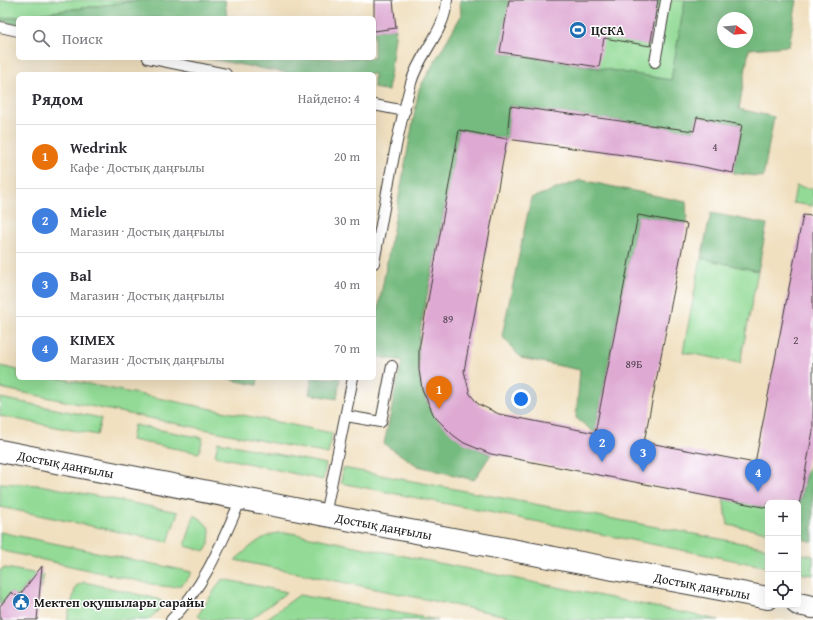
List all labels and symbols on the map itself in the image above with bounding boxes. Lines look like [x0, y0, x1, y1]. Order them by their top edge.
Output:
north arrow [717, 12, 753, 48]
sports icon: ЦСКА [568, 20, 588, 40]
place label: ЦСКА [591, 21, 625, 40]
house number: 4 [712, 139, 718, 155]
house number: 89 [443, 311, 453, 327]
house number: 2 [793, 332, 799, 348]
house number: 89Б [626, 356, 642, 372]
pin: 1 [426, 376, 452, 409]
your location [511, 389, 531, 409]
pin: 2 [589, 429, 615, 462]
pin: 3 [630, 439, 656, 472]
street label: Достық даңғылы [15, 445, 115, 483]
pin: 4 [745, 459, 771, 492]
street label: Достық даңғылы [333, 508, 433, 545]
street label: Достық даңғылы [651, 568, 752, 605]
public building icon: Мектеп оқушылары сарайы [11, 592, 31, 612]
place label: Мектеп оқушылары сарайы [34, 593, 204, 612]

